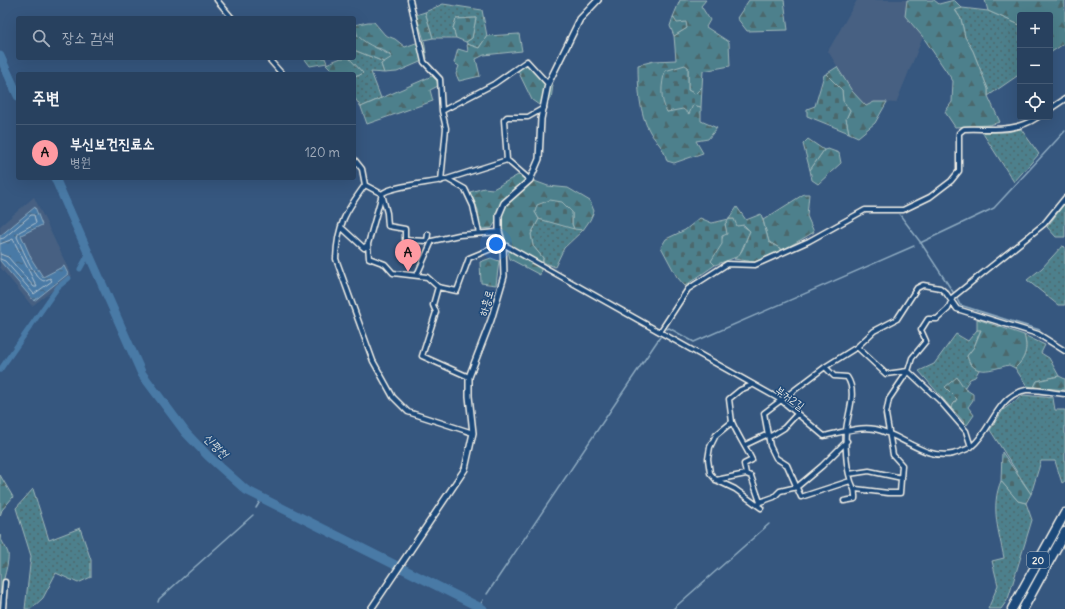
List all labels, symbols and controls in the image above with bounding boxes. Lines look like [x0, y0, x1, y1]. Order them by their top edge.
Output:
map controls [1017, 12, 1053, 120]
button: + [1017, 12, 1053, 48]
search box [16, 16, 356, 60]
icon: search [30, 27, 52, 49]
text: 장소 검색 [62, 28, 114, 47]
button: − [1017, 48, 1053, 84]
button: locate [1017, 84, 1053, 120]
text: 주변 [32, 87, 59, 109]
text: 부신보건진료소 [70, 134, 155, 153]
text: A [41, 144, 49, 161]
text: 120 m [305, 144, 340, 161]
text: 병원 [70, 154, 91, 171]
your location [486, 234, 506, 254]
pin: A [395, 239, 421, 272]
street label: 하흥로 [476, 288, 496, 318]
street label: 부거2길 [773, 383, 807, 413]
water label: 신평천 [201, 430, 233, 462]
road number: 20 [1027, 552, 1049, 568]

